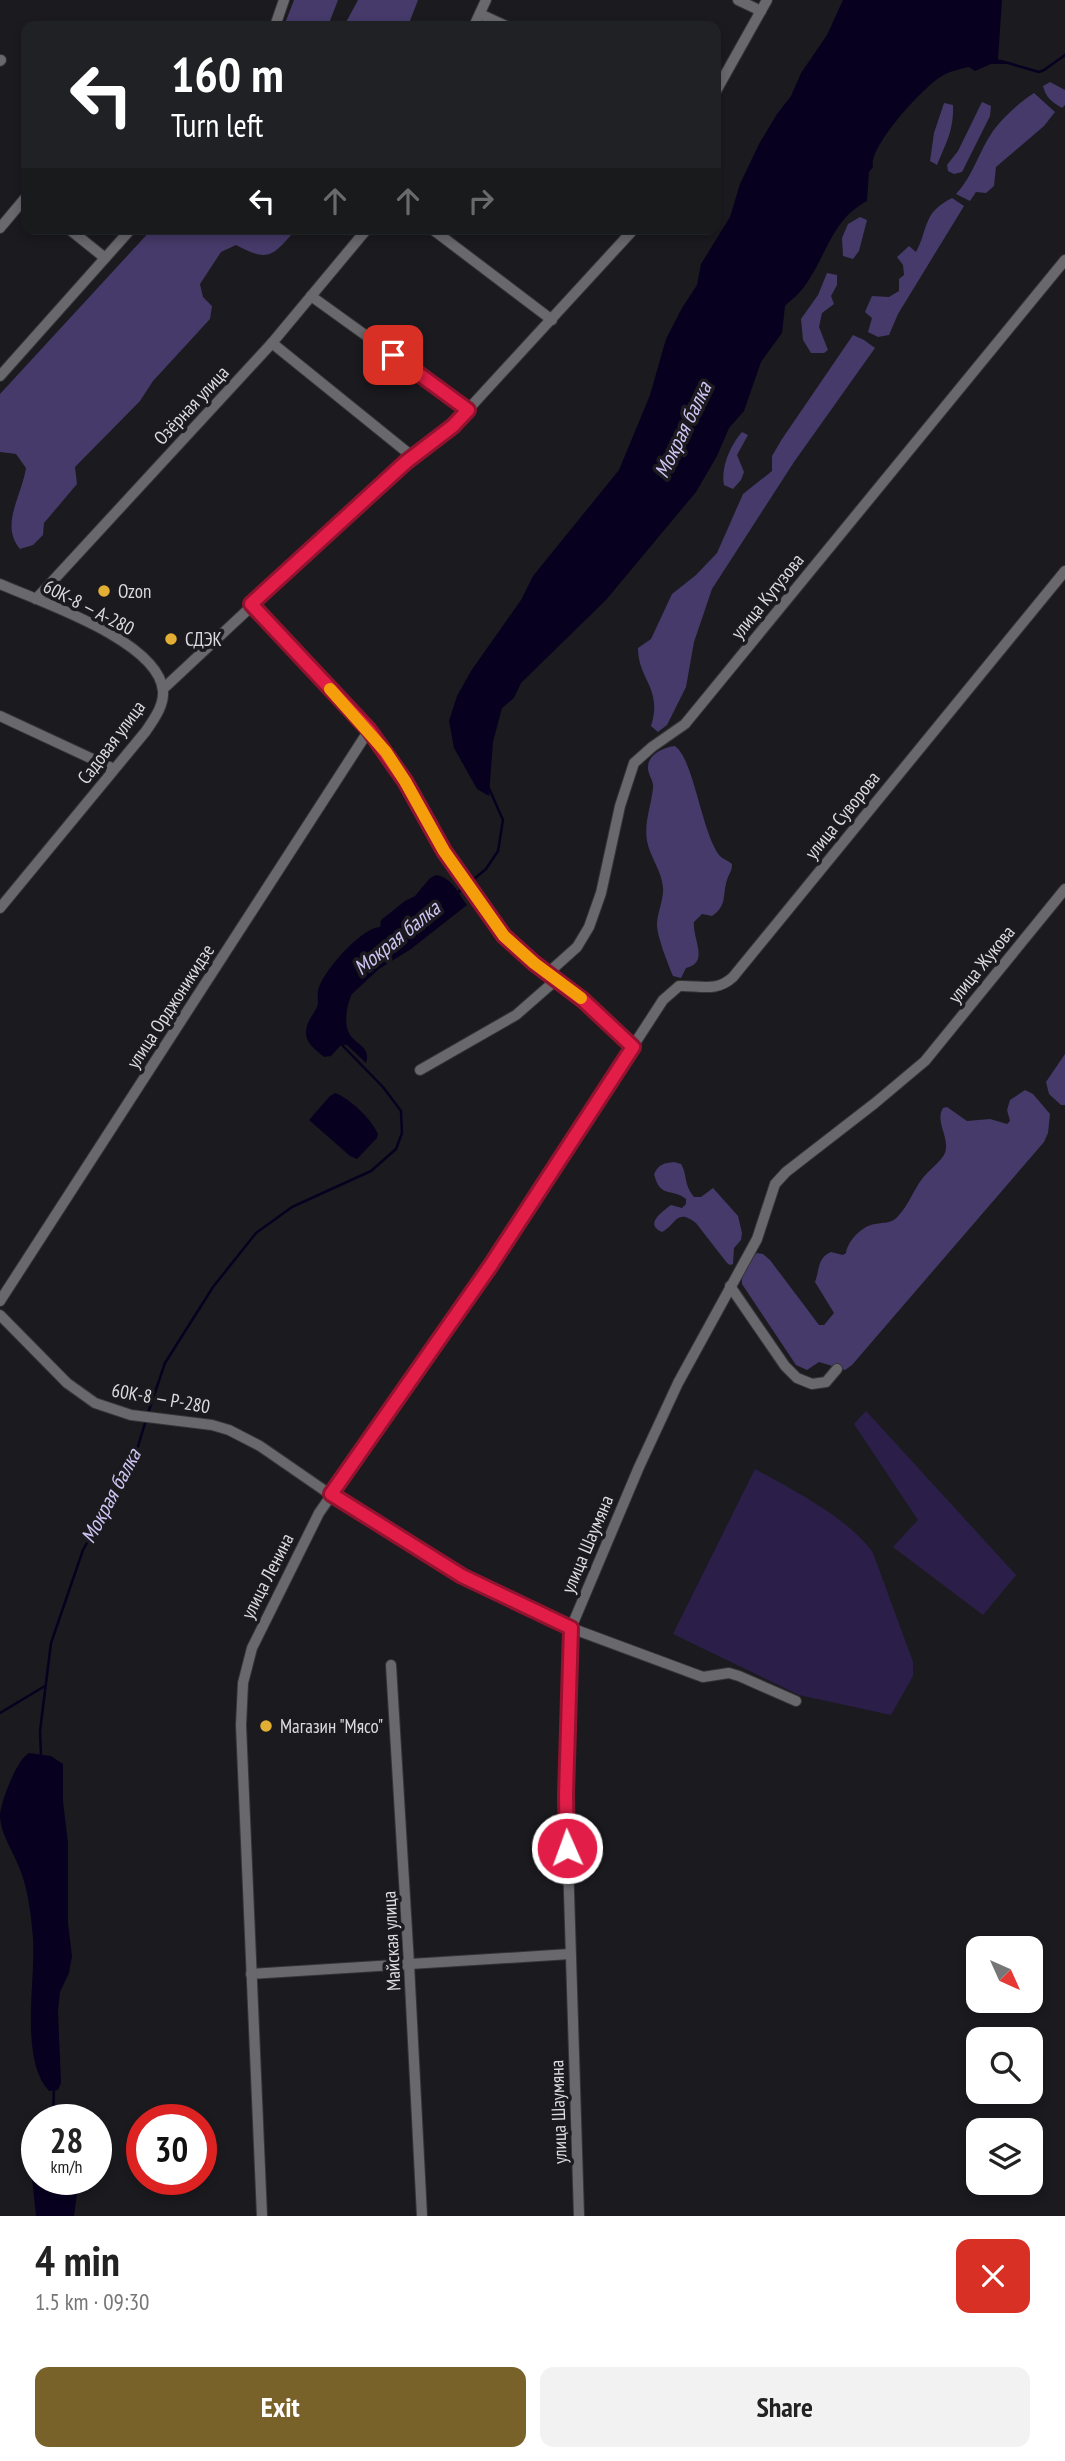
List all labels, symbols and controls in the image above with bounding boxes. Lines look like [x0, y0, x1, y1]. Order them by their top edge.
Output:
text: 160 m [171, 42, 284, 106]
icon: left [56, 49, 147, 140]
text: Turn left [171, 104, 263, 146]
icon: left [243, 182, 281, 220]
icon: ahead [316, 182, 354, 220]
icon: ahead [389, 182, 427, 220]
icon: right [462, 182, 500, 220]
pin [363, 325, 423, 385]
icon: arrive [374, 336, 412, 374]
street label: Озёрная улица [148, 360, 234, 450]
water label: Мокрая балка [648, 376, 718, 482]
street label: улица Кутузова [725, 548, 809, 644]
street label: 60К-8 — А-280 [40, 574, 138, 640]
place label: Ozon [118, 579, 151, 603]
marker: Ozon [96, 583, 112, 599]
place label: СДЭК [185, 627, 222, 651]
marker: СДЭК [163, 631, 179, 647]
street label: Садовая улица [72, 695, 150, 789]
street label: улица Суворова [799, 766, 885, 864]
water label: Мокрая балка [348, 894, 447, 981]
street label: улица Жукова [942, 920, 1020, 1008]
street label: улица Орджоникидзе [121, 939, 219, 1073]
street label: 60К-8 — Р-280 [110, 1378, 212, 1418]
water label: Мокрая балка [74, 1442, 147, 1548]
street label: улица Шаумяна [556, 1491, 618, 1597]
street label: улица Ленина [235, 1529, 299, 1623]
place label: Магазин "Мясо" [280, 1714, 383, 1738]
marker: Магазин "Мясо" [258, 1718, 274, 1734]
position arrow [530, 1811, 604, 1885]
street label: Майская улица [376, 1890, 406, 1992]
north arrow [966, 1936, 1043, 2012]
map controls [966, 1936, 1043, 2195]
button: search [966, 2027, 1043, 2104]
street label: улица Шаумяна [544, 2060, 572, 2164]
speed limit sign: 30 [126, 2104, 217, 2195]
text: 28 [50, 2117, 83, 2163]
button: layers [966, 2118, 1043, 2195]
text: km/h [51, 2155, 82, 2178]
text: 4 min [35, 2233, 120, 2288]
button: close [956, 2239, 1030, 2313]
text: 1.5 km · 09:30 [35, 2287, 149, 2316]
button: Exit [35, 2367, 526, 2447]
button: Share [540, 2367, 1030, 2447]

